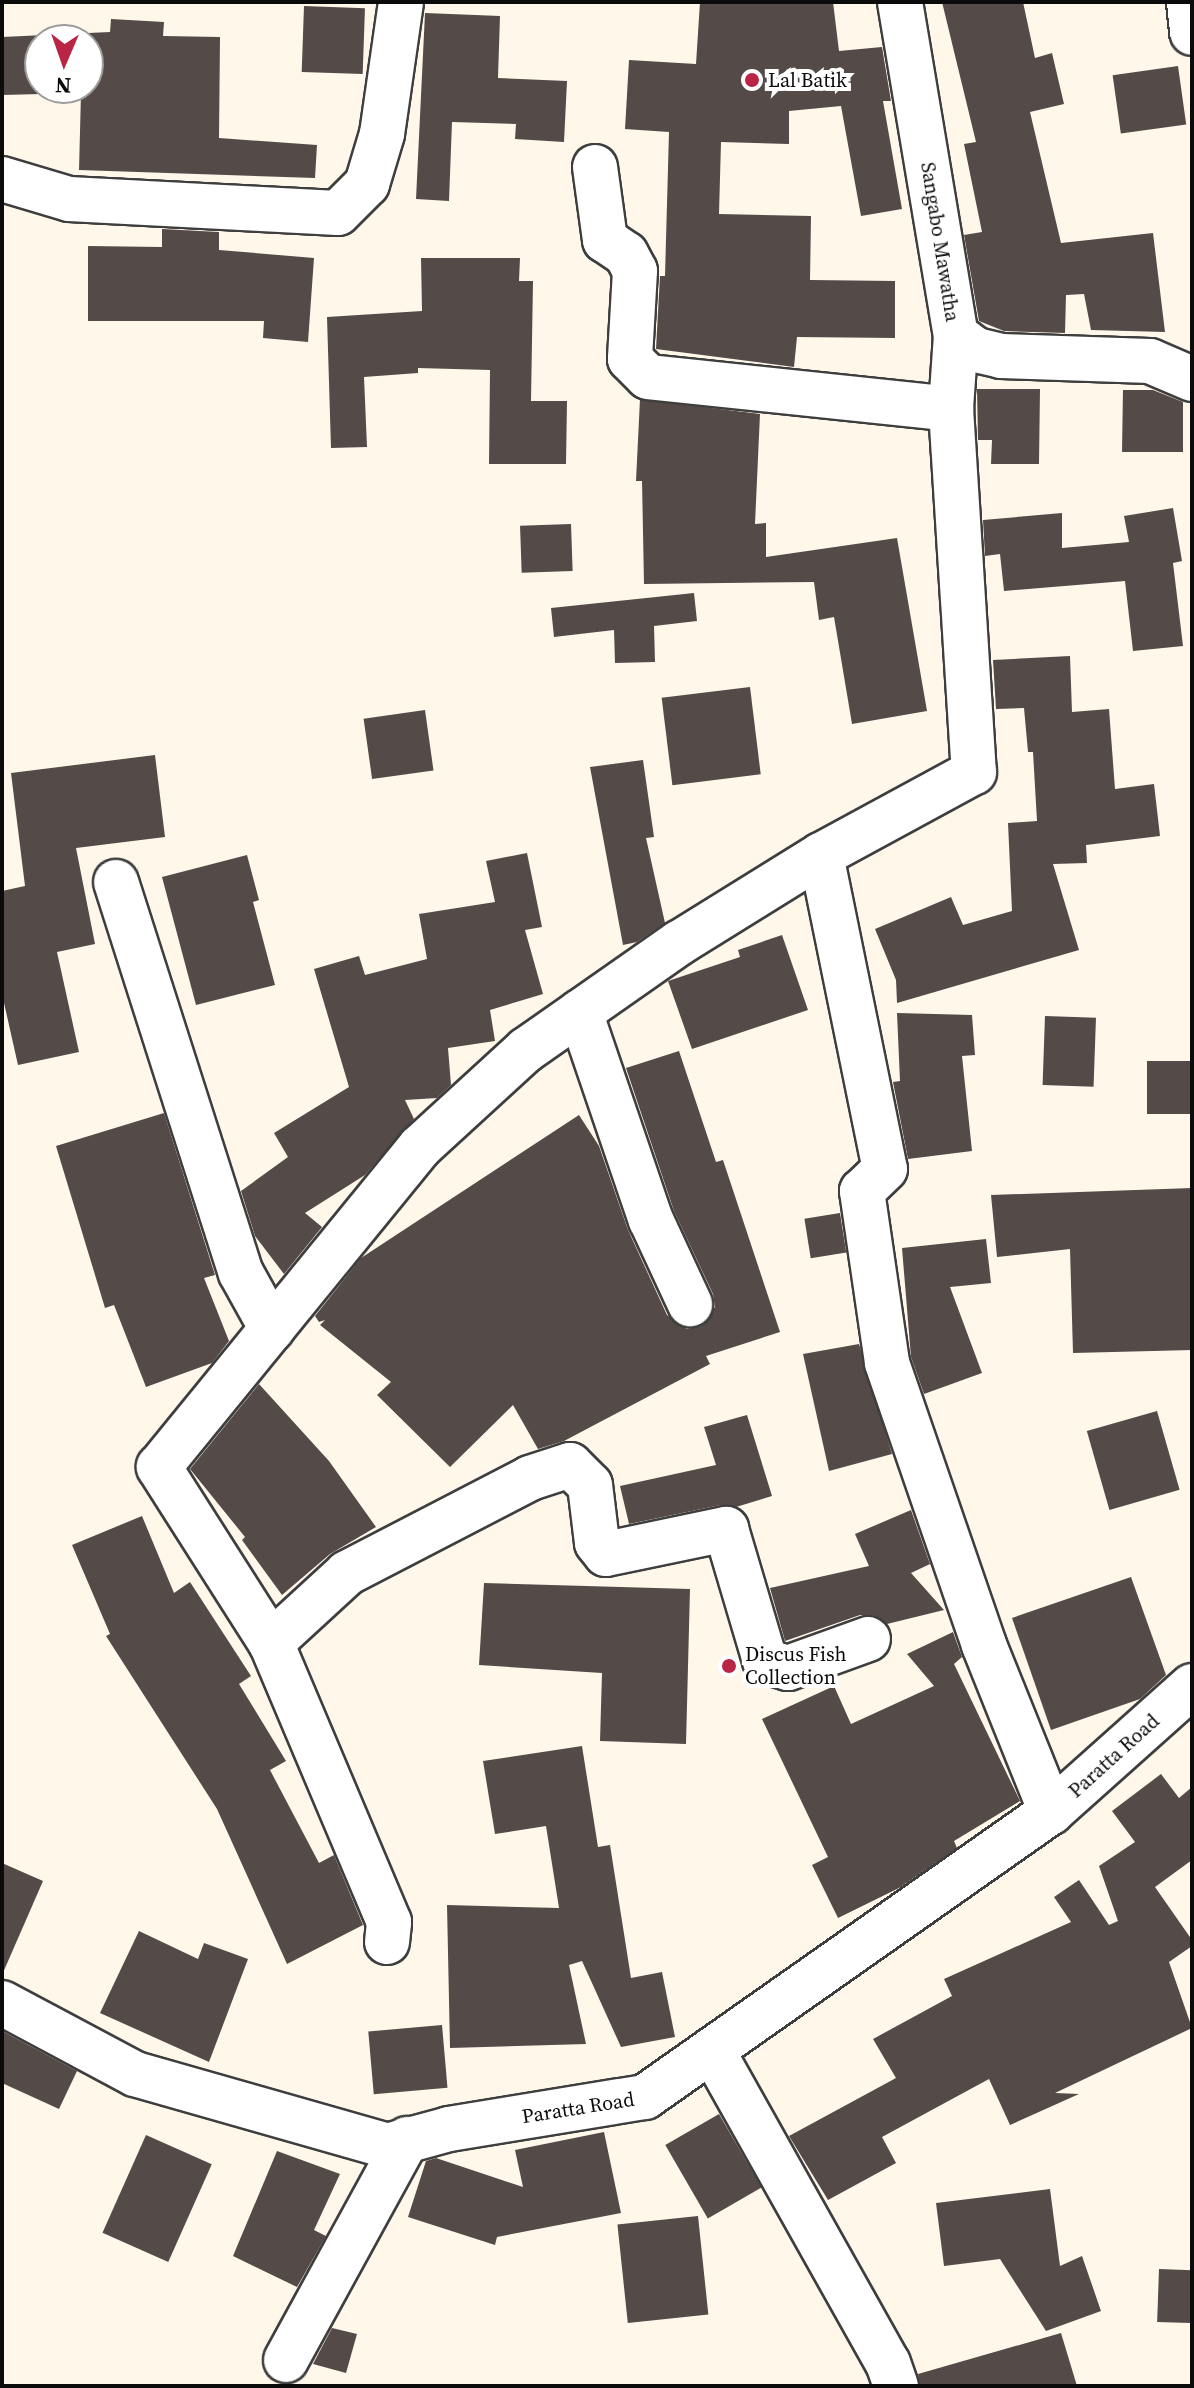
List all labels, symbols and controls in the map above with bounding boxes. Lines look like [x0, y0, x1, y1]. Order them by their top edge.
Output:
north arrow [24, 24, 104, 104]
place label: Lal Batik [768, 68, 847, 92]
text: N [55, 71, 72, 101]
marker: Lal Batik [743, 71, 761, 89]
street label: Sangabo Mawatha [916, 161, 964, 323]
place label: Discus Fish Collection [745, 1642, 846, 1689]
marker: Discus Fish Collection [720, 1657, 738, 1675]
street label: Paratta Road [1064, 1709, 1164, 1803]
street label: Paratta Road [520, 2087, 636, 2129]

